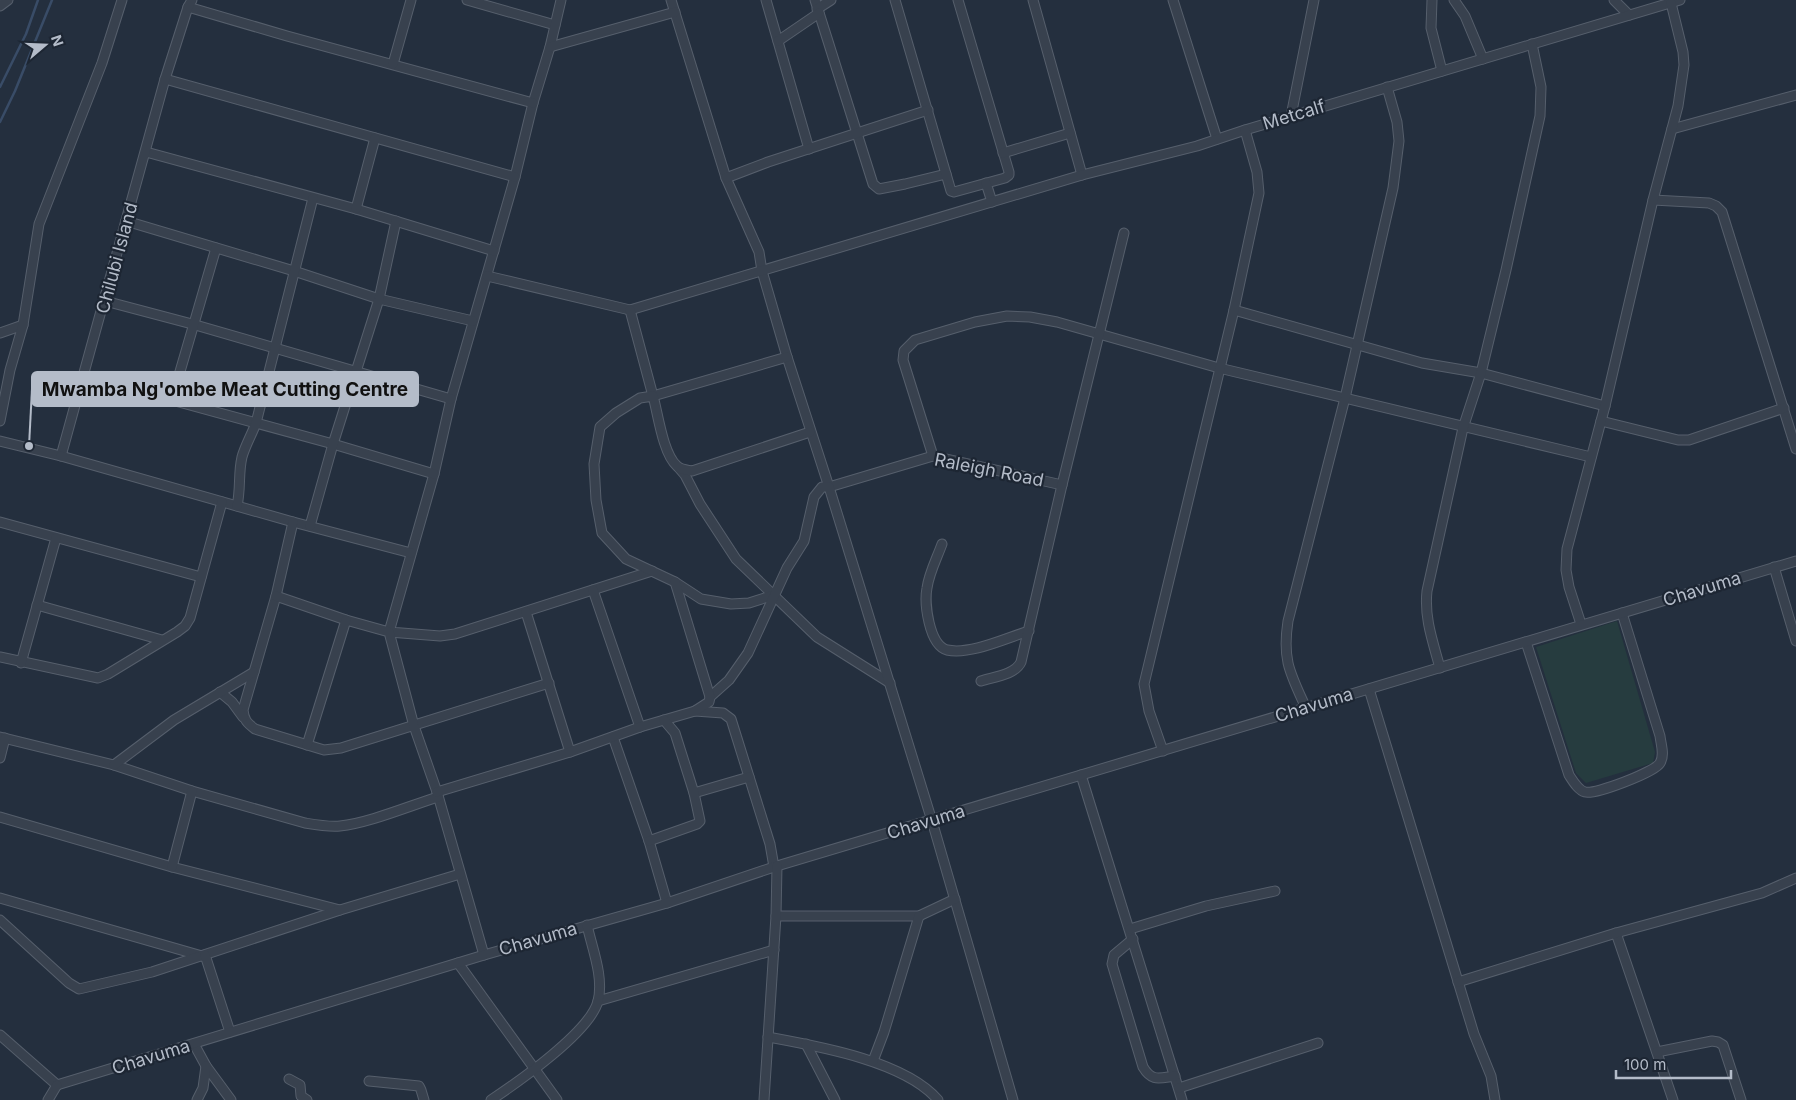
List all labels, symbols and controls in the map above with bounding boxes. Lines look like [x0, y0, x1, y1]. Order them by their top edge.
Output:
north arrow [20, 20, 70, 70]
text: N [48, 33, 68, 48]
street label: Metcalf [1260, 95, 1328, 134]
street label: Chilubi Island [92, 200, 141, 316]
callout: Mwamba Ng'ombe Meat Cutting Centre [32, 372, 418, 406]
text: Mwamba Ng'ombe Meat Cutting Centre [42, 378, 408, 401]
street label: Raleigh Road [933, 449, 1046, 490]
street label: Chavuma [1660, 567, 1743, 610]
street label: Chavuma [1272, 683, 1355, 726]
street label: Chavuma [884, 800, 967, 843]
street label: Chavuma [496, 917, 579, 960]
street label: Chavuma [109, 1035, 192, 1078]
scale bar [1616, 1048, 1731, 1080]
text: 100 m [1624, 1055, 1666, 1074]

